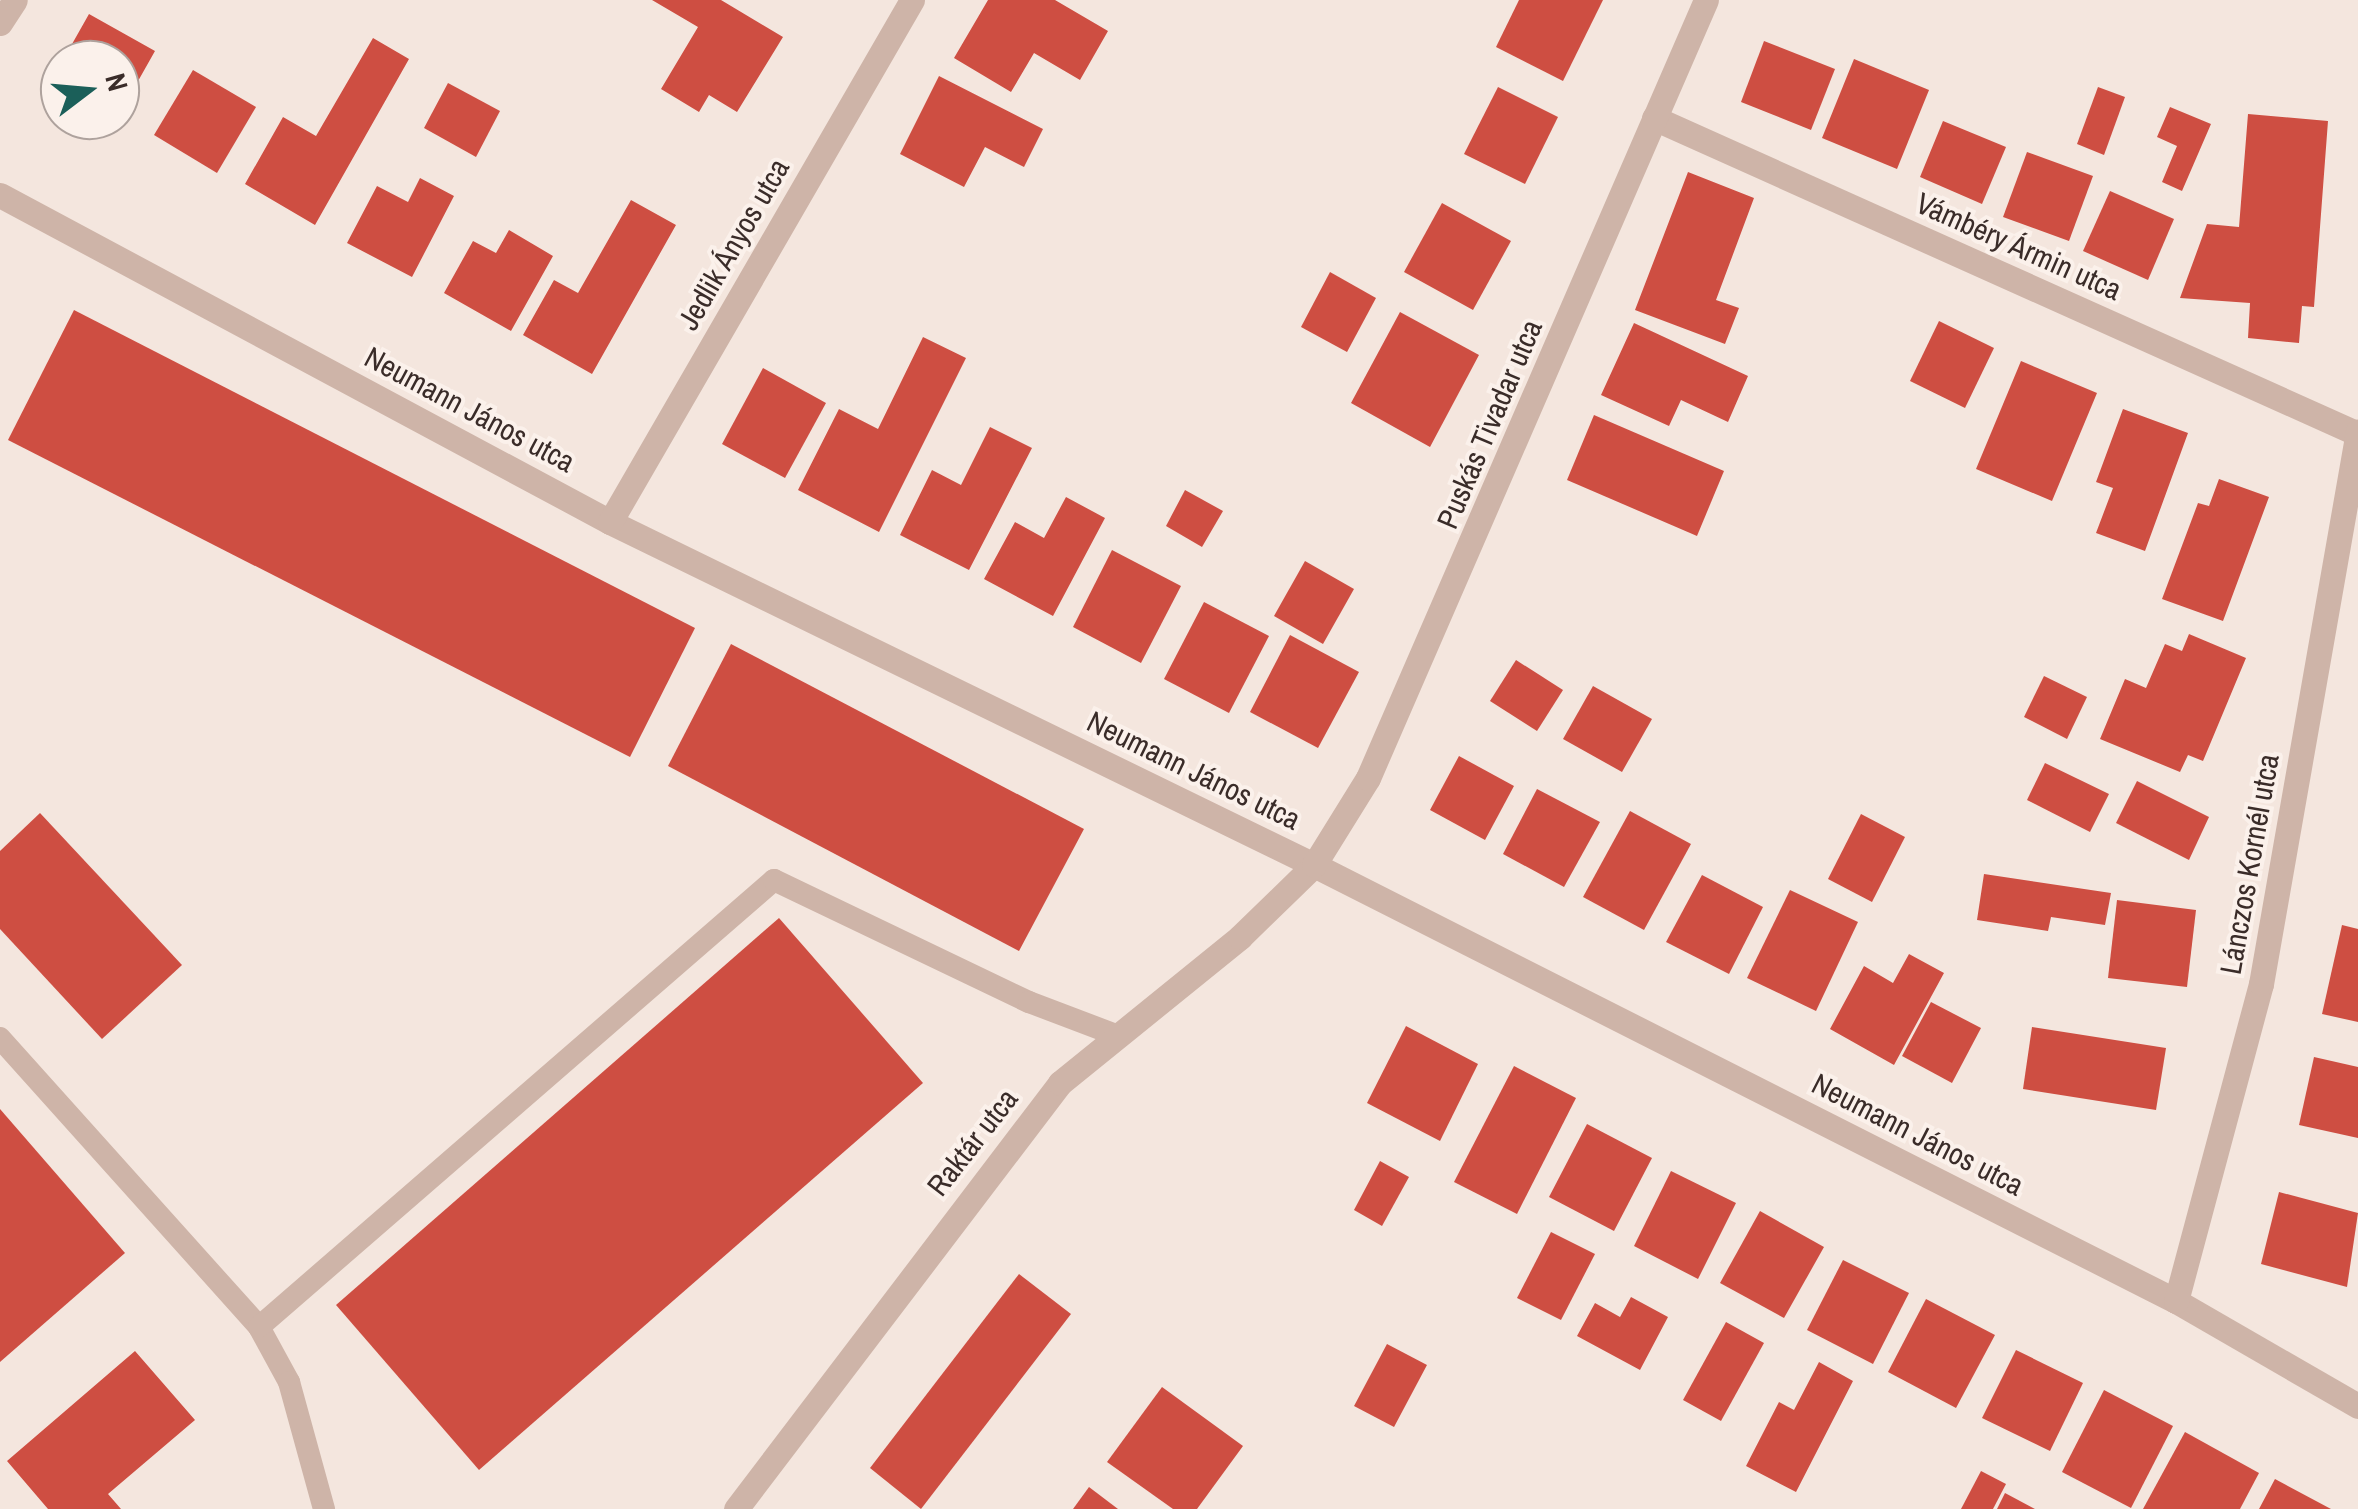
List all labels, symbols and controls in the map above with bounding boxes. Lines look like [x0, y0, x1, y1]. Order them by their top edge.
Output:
north arrow [40, 40, 140, 140]
text: N [96, 69, 137, 95]
street label: Jedlik Ányos utca [669, 152, 797, 336]
street label: Vámbéry Ármin utca [1910, 184, 2128, 308]
street label: Puskás Tivadar utca [1429, 314, 1549, 534]
street label: Neumann János utca [359, 339, 581, 479]
street label: Neumann János utca [1082, 703, 1306, 837]
street label: Lánczos Kornél utca [2212, 751, 2286, 977]
street label: Neumann János utca [1806, 1065, 2030, 1203]
street label: Raktár utca [919, 1081, 1025, 1203]

